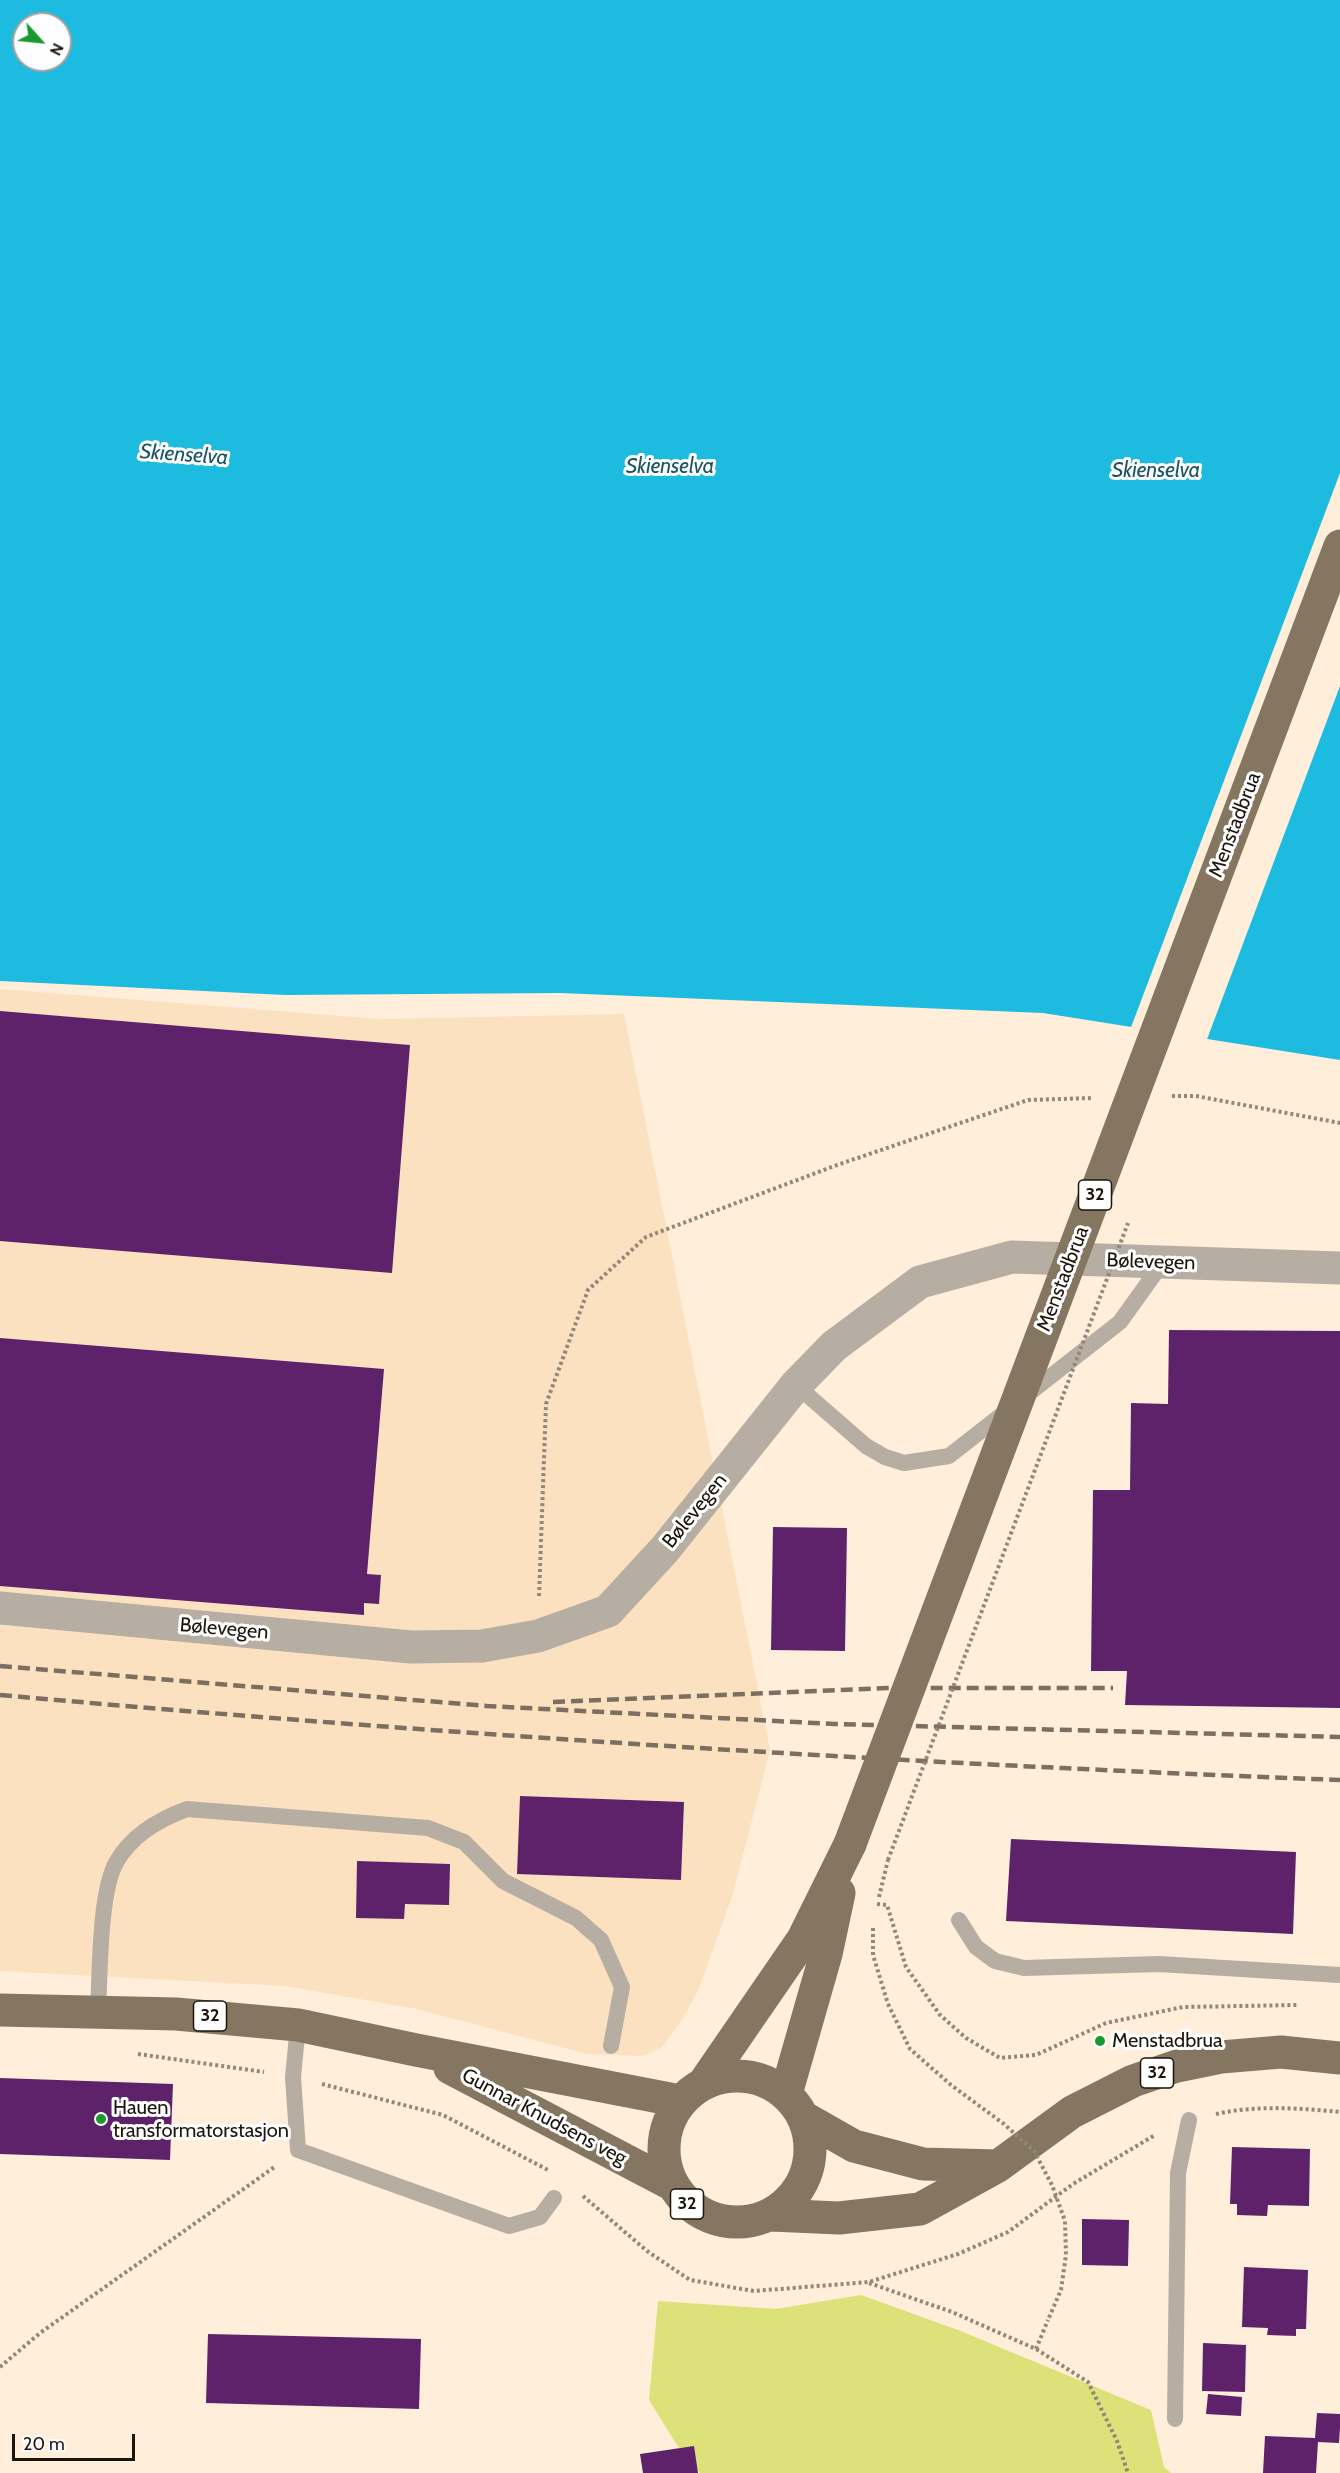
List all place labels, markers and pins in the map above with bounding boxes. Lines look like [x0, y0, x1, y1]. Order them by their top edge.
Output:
place label: Menstadbrua [1112, 2029, 1223, 2053]
marker: Menstadbrua [1093, 2034, 1107, 2048]
place label: Hauen transformatorstasjon [113, 2096, 289, 2143]
marker: Hauen transformatorstasjon [94, 2112, 108, 2126]

